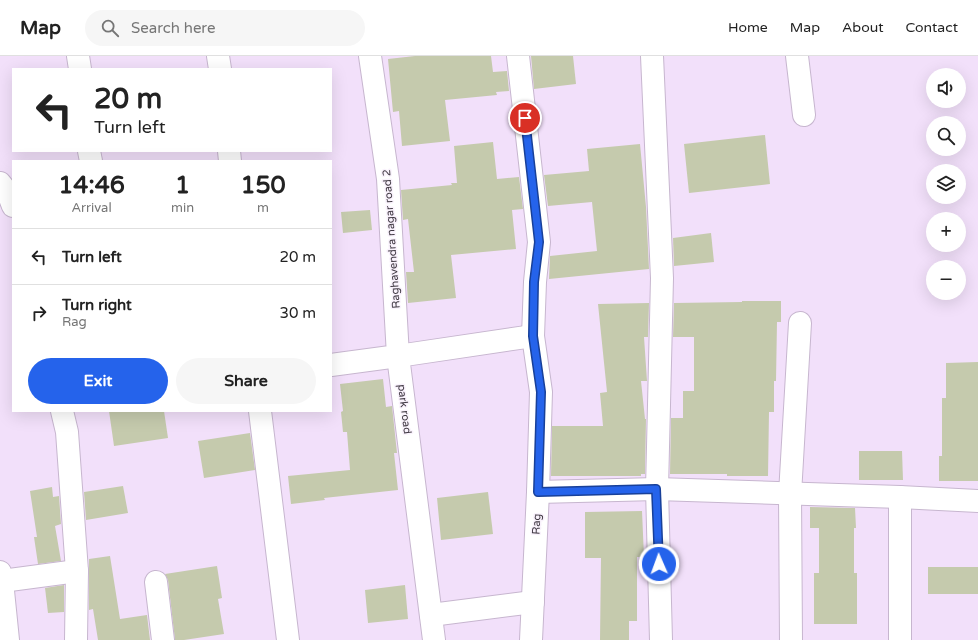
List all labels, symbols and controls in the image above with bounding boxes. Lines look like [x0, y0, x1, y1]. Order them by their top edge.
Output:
search box [85, 10, 365, 46]
text: Map [20, 17, 61, 39]
icon: search [99, 17, 121, 39]
text: Search here [131, 19, 215, 37]
text: Home [728, 19, 768, 36]
text: Map [790, 19, 820, 36]
text: About [842, 19, 884, 36]
text: Contact [906, 19, 958, 36]
map controls [926, 68, 966, 300]
button: sound [926, 68, 966, 108]
text: 20 m [94, 82, 162, 116]
icon: left [28, 84, 80, 136]
pin [508, 101, 542, 135]
icon: arrive [514, 107, 536, 129]
text: Turn left [94, 116, 166, 138]
button: search [926, 116, 966, 156]
button: layers [926, 164, 966, 204]
street label: Raghavendra nagar road 2 [380, 169, 403, 309]
text: 14:46 [58, 171, 125, 200]
text: 1 [175, 171, 190, 200]
text: 150 [240, 171, 286, 200]
text: Arrival [71, 200, 112, 216]
text: min [171, 200, 194, 216]
text: m [257, 200, 269, 216]
button: + [926, 212, 966, 252]
icon: left [28, 246, 50, 268]
text: Turn left [62, 248, 122, 266]
text: 20 m [279, 248, 316, 266]
button: − [926, 260, 966, 300]
text: Turn right [62, 296, 132, 314]
icon: right [28, 302, 50, 324]
text: 30 m [279, 304, 316, 322]
text: Rag [62, 314, 87, 330]
button: Exit [28, 358, 168, 404]
button: Share [176, 358, 316, 404]
street label: park road [395, 383, 414, 435]
street label: Rag [529, 513, 544, 535]
position arrow [638, 543, 680, 585]

